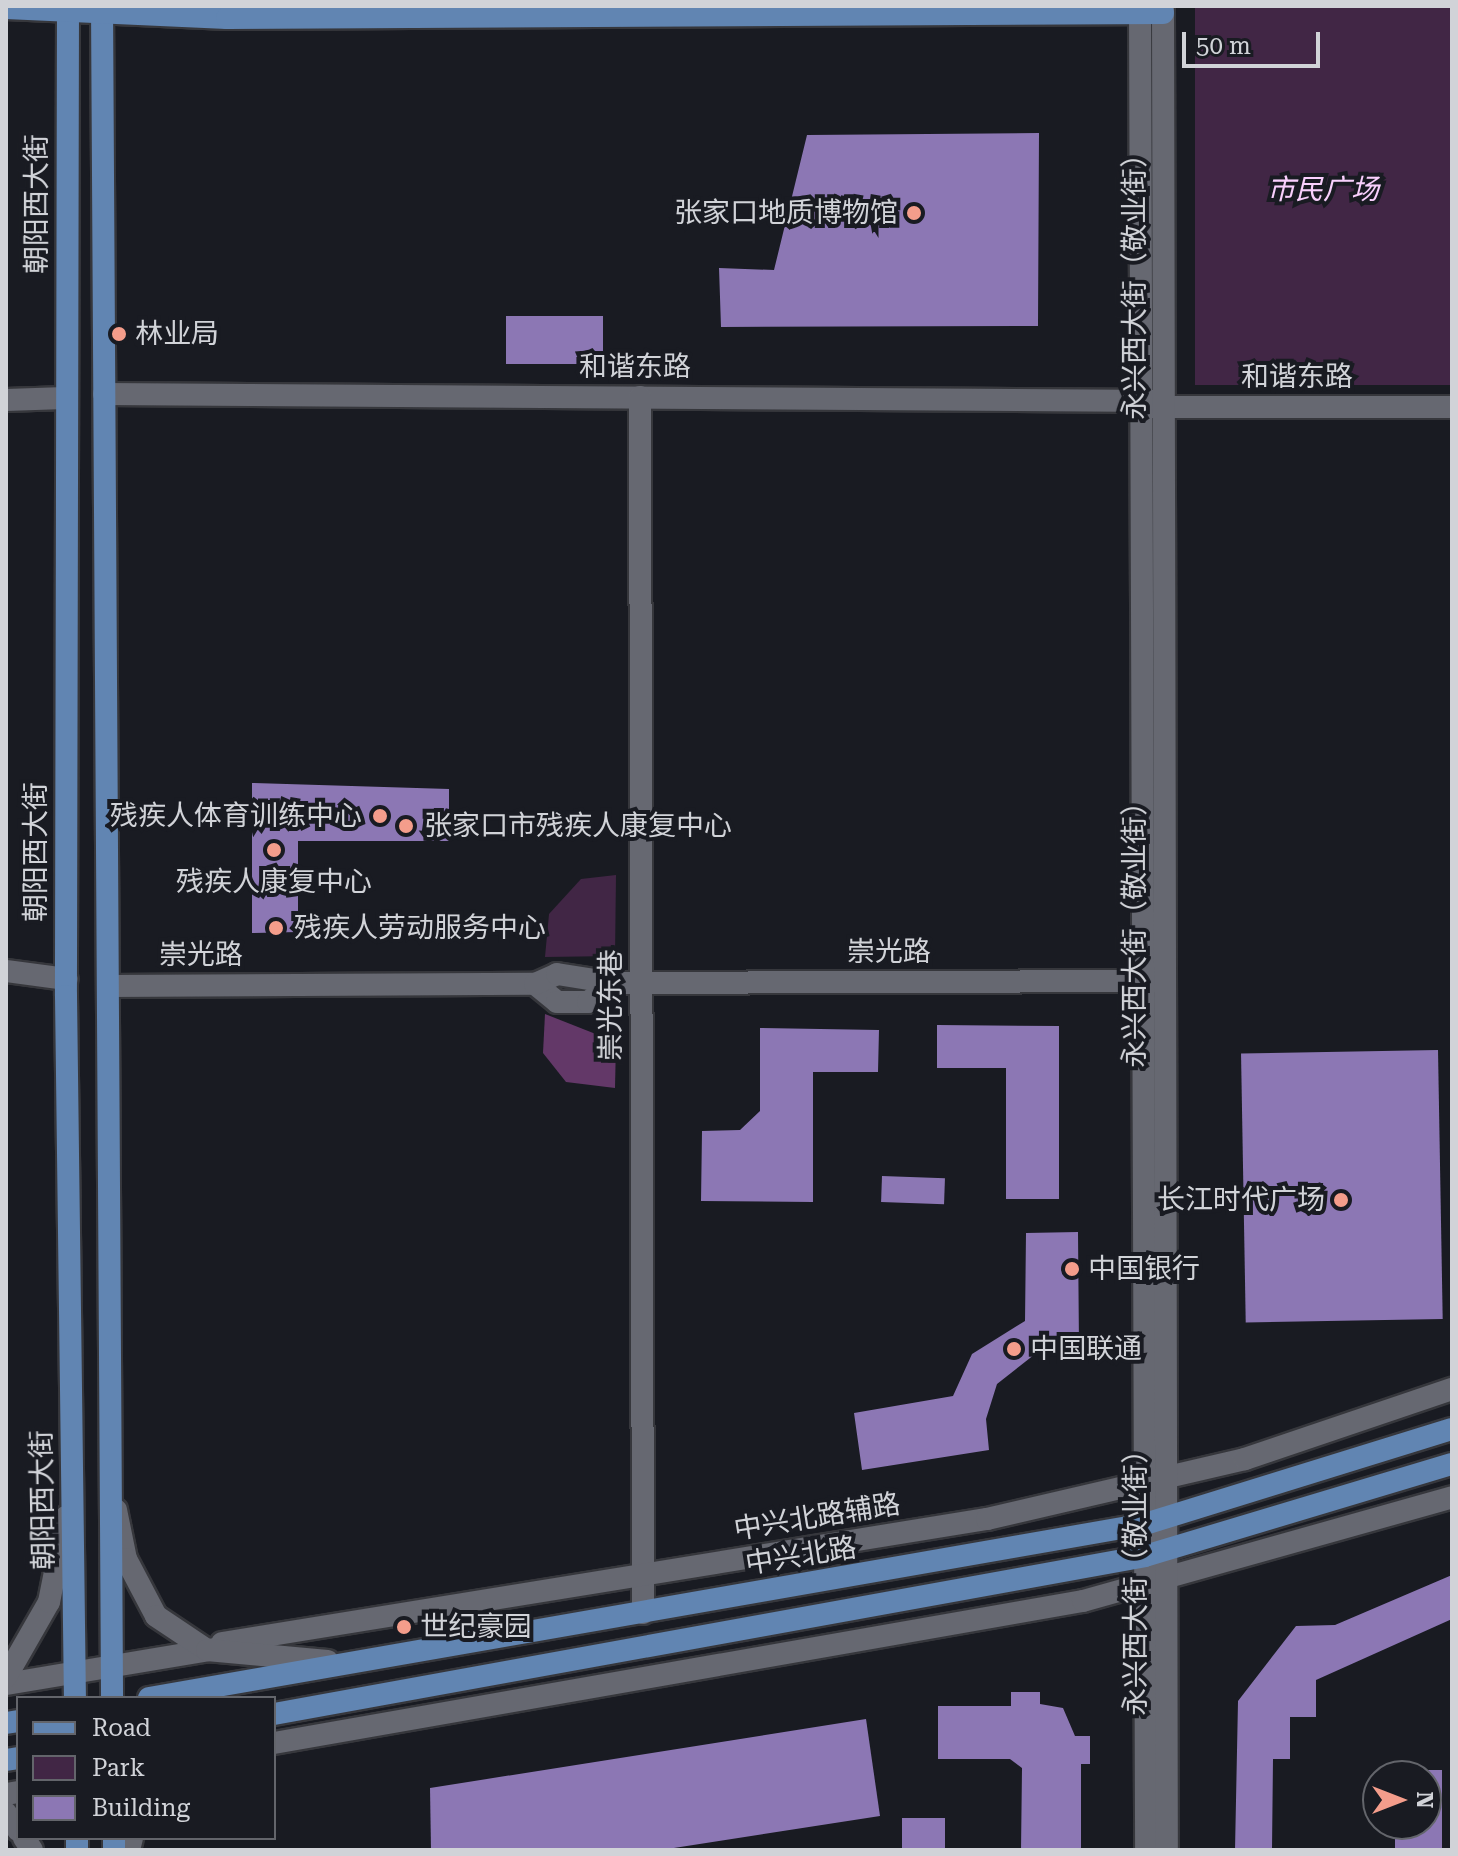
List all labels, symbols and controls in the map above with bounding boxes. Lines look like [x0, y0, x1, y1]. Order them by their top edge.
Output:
scale bar [1186, 16, 1324, 66]
text: 50 m [1196, 32, 1251, 60]
street label: 朝阳西大街 [20, 134, 54, 274]
street label: 永兴西大街（敬业街） [1118, 140, 1152, 420]
park label: 市民广场 [1267, 173, 1379, 207]
place label: 张家口地质博物馆 [674, 196, 898, 230]
marker: 张家口地质博物馆 [905, 204, 923, 222]
place label: 林业局 [135, 317, 219, 351]
marker: 林业局 [110, 325, 128, 343]
street label: 和谐东路 [579, 350, 691, 384]
street label: 和谐东路 [1241, 360, 1353, 394]
street label: 朝阳西大街 [19, 782, 53, 922]
street label: 永兴西大街（敬业街） [1118, 788, 1152, 1068]
place label: 残疾人体育训练中心 [110, 799, 362, 833]
marker: 残疾人体育训练中心 [369, 805, 391, 827]
place label: 张家口市残疾人康复中心 [424, 809, 732, 843]
marker: 张家口市残疾人康复中心 [395, 815, 417, 837]
marker: 残疾人康复中心 [263, 839, 285, 861]
place label: 残疾人康复中心 [176, 865, 372, 899]
place label: 残疾人劳动服务中心 [294, 911, 546, 945]
marker: 残疾人劳动服务中心 [265, 917, 287, 939]
street label: 崇光路 [847, 935, 931, 969]
street label: 崇光路 [159, 938, 243, 972]
street label: 崇光东巷 [594, 949, 628, 1061]
place label: 长江时代广场 [1157, 1183, 1325, 1217]
marker: 长江时代广场 [1332, 1191, 1350, 1209]
place label: 中国银行 [1088, 1252, 1200, 1286]
marker: 中国银行 [1063, 1260, 1081, 1278]
place label: 中国联通 [1030, 1332, 1142, 1366]
marker: 中国联通 [1005, 1340, 1023, 1358]
street label: 朝阳西大街 [25, 1430, 61, 1570]
street label: 永兴西大街（敬业街） [1119, 1436, 1153, 1716]
street label: 中兴北路辅路 [731, 1487, 903, 1547]
street label: 中兴北路 [743, 1531, 859, 1581]
place label: 世纪豪园 [420, 1610, 532, 1644]
marker: 世纪豪园 [395, 1618, 413, 1636]
legend [16, 1696, 276, 1840]
text: Road [92, 1714, 151, 1742]
text: Park [92, 1754, 145, 1782]
north arrow [1362, 1760, 1442, 1840]
text: N [1412, 1792, 1437, 1808]
text: Building [92, 1794, 190, 1822]

